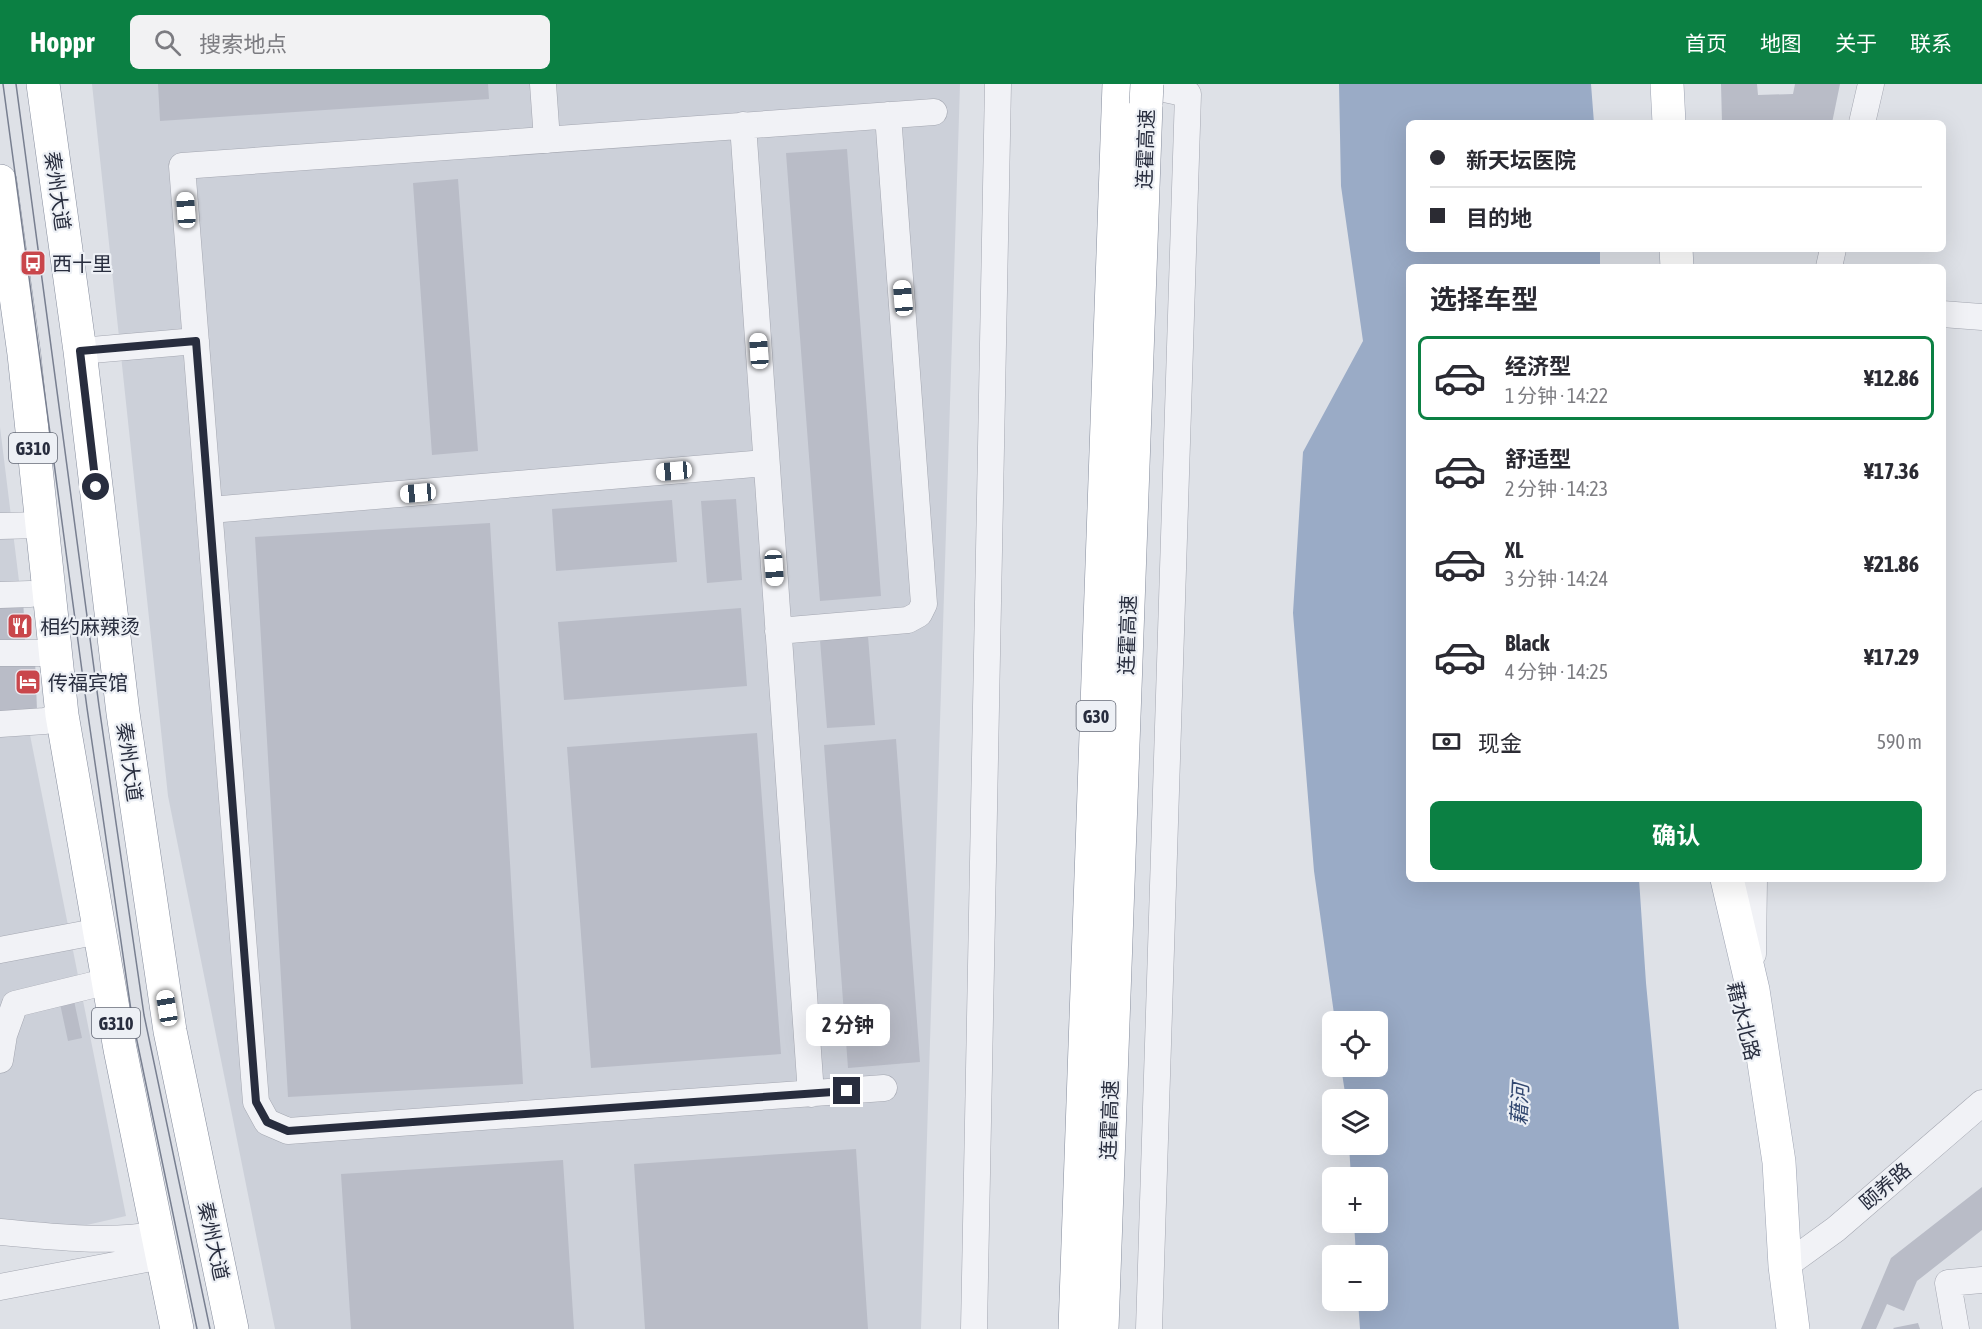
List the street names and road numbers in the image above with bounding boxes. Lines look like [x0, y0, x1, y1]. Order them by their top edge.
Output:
street label: 连霍高速 [1132, 109, 1158, 189]
street label: 秦州大道 [41, 150, 75, 232]
road number: G310 [9, 433, 57, 463]
street label: 连霍高速 [1114, 595, 1140, 675]
road number: G30 [1076, 701, 1116, 731]
street label: 秦州大道 [113, 721, 147, 803]
street label: 藉水北路 [1723, 979, 1765, 1063]
road number: G310 [92, 1008, 140, 1038]
street label: 连霍高速 [1096, 1080, 1122, 1160]
street label: 颐养路 [1855, 1158, 1915, 1214]
street label: 秦州大道 [194, 1199, 234, 1283]

